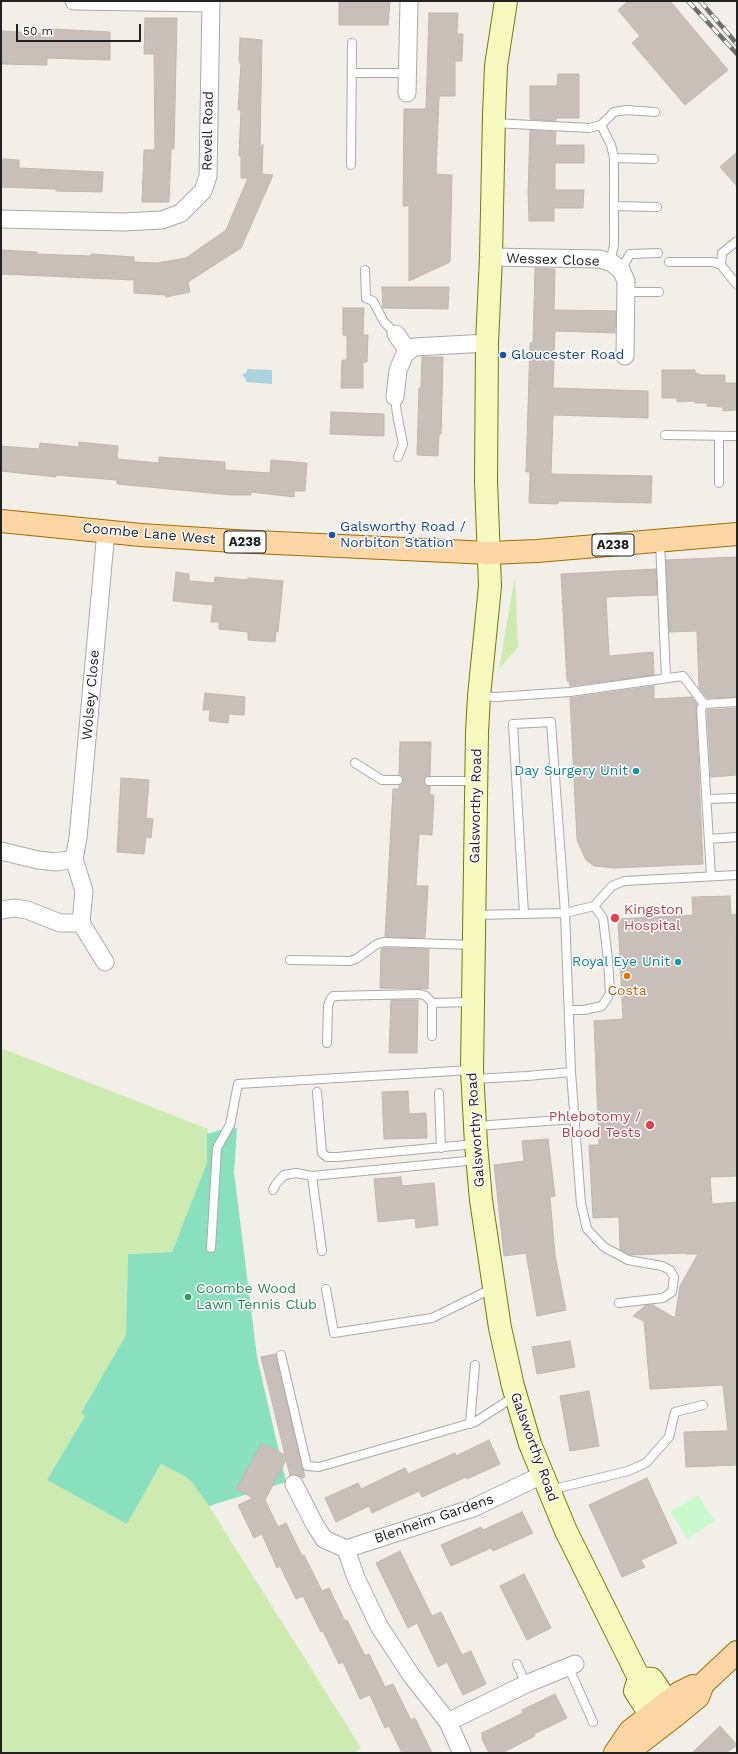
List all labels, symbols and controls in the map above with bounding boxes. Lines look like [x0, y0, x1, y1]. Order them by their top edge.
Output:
scale bar [18, 16, 143, 42]
text: 50 m [23, 24, 53, 38]
street label: Revell Road [199, 91, 217, 171]
street label: Wessex Close [506, 250, 600, 270]
place label: Gloucester Road [511, 347, 624, 363]
marker: Gloucester Road [498, 350, 508, 360]
place label: Galsworthy Road / Norbiton Station [340, 519, 466, 552]
street label: Coombe Lane West [82, 520, 216, 548]
marker: Galsworthy Road / Norbiton Station [327, 530, 337, 540]
road number: A238 [224, 531, 266, 553]
road number: A238 [592, 534, 634, 556]
street label: Wolsey Close [79, 649, 103, 741]
street label: Galsworthy Road [467, 748, 485, 864]
place label: Day Surgery Unit [514, 763, 628, 779]
marker: Day Surgery Unit [631, 766, 641, 776]
place label: Kingston Hospital [624, 902, 683, 934]
marker: Kingston Hospital [609, 912, 621, 924]
place label: Royal Eye Unit [572, 954, 670, 970]
marker: Royal Eye Unit [673, 957, 683, 967]
marker: Costa [622, 971, 632, 981]
place label: Costa [607, 983, 647, 999]
street label: Galsworthy Road [464, 1072, 488, 1188]
place label: Phlebotomy / Blood Tests [549, 1109, 641, 1142]
marker: Phlebotomy / Blood Tests [644, 1119, 656, 1131]
place label: Coombe Wood Lawn Tennis Club [196, 1281, 317, 1314]
marker: Coombe Wood Lawn Tennis Club [183, 1292, 193, 1302]
street label: Galsworthy Road [506, 1390, 562, 1504]
street label: Blenheim Gardens [372, 1491, 496, 1547]

